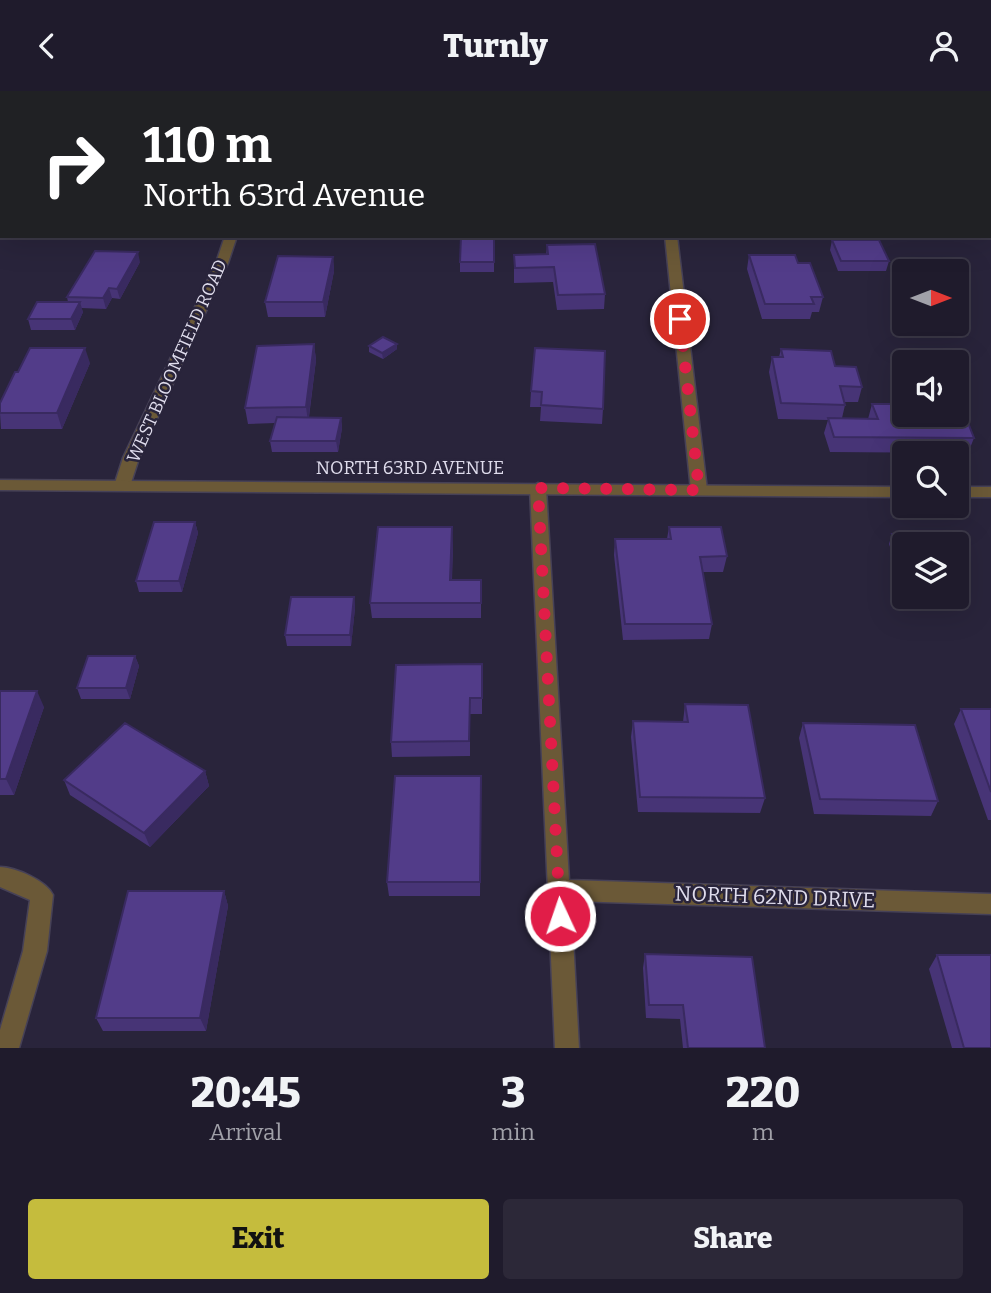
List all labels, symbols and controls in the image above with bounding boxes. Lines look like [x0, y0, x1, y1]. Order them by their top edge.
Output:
icon: back [28, 27, 66, 65]
text: Turnly [443, 27, 548, 65]
icon: person [925, 27, 963, 65]
text: 110 m [143, 116, 272, 175]
icon: right [28, 119, 119, 210]
text: North 63rd Avenue [143, 176, 425, 214]
street label: WEST BLOOMFIELD ROAD [122, 256, 232, 466]
north arrow [892, 259, 970, 336]
map controls [892, 259, 969, 609]
pin [650, 289, 710, 349]
icon: arrive [661, 300, 699, 338]
button: sound [892, 350, 969, 427]
button: search [892, 441, 969, 518]
street label: NORTH 63RD AVENUE [316, 457, 504, 479]
button: layers [892, 532, 969, 609]
position arrow [523, 879, 597, 953]
street label: NORTH 62ND DRIVE [674, 881, 876, 913]
text: 20:45 [191, 1068, 301, 1118]
text: 3 [501, 1068, 525, 1118]
text: 220 [726, 1068, 800, 1118]
text: Arrival [209, 1118, 282, 1146]
text: min [492, 1118, 535, 1146]
text: m [752, 1118, 774, 1146]
button: Exit [28, 1199, 489, 1279]
button: Share [503, 1199, 963, 1279]

